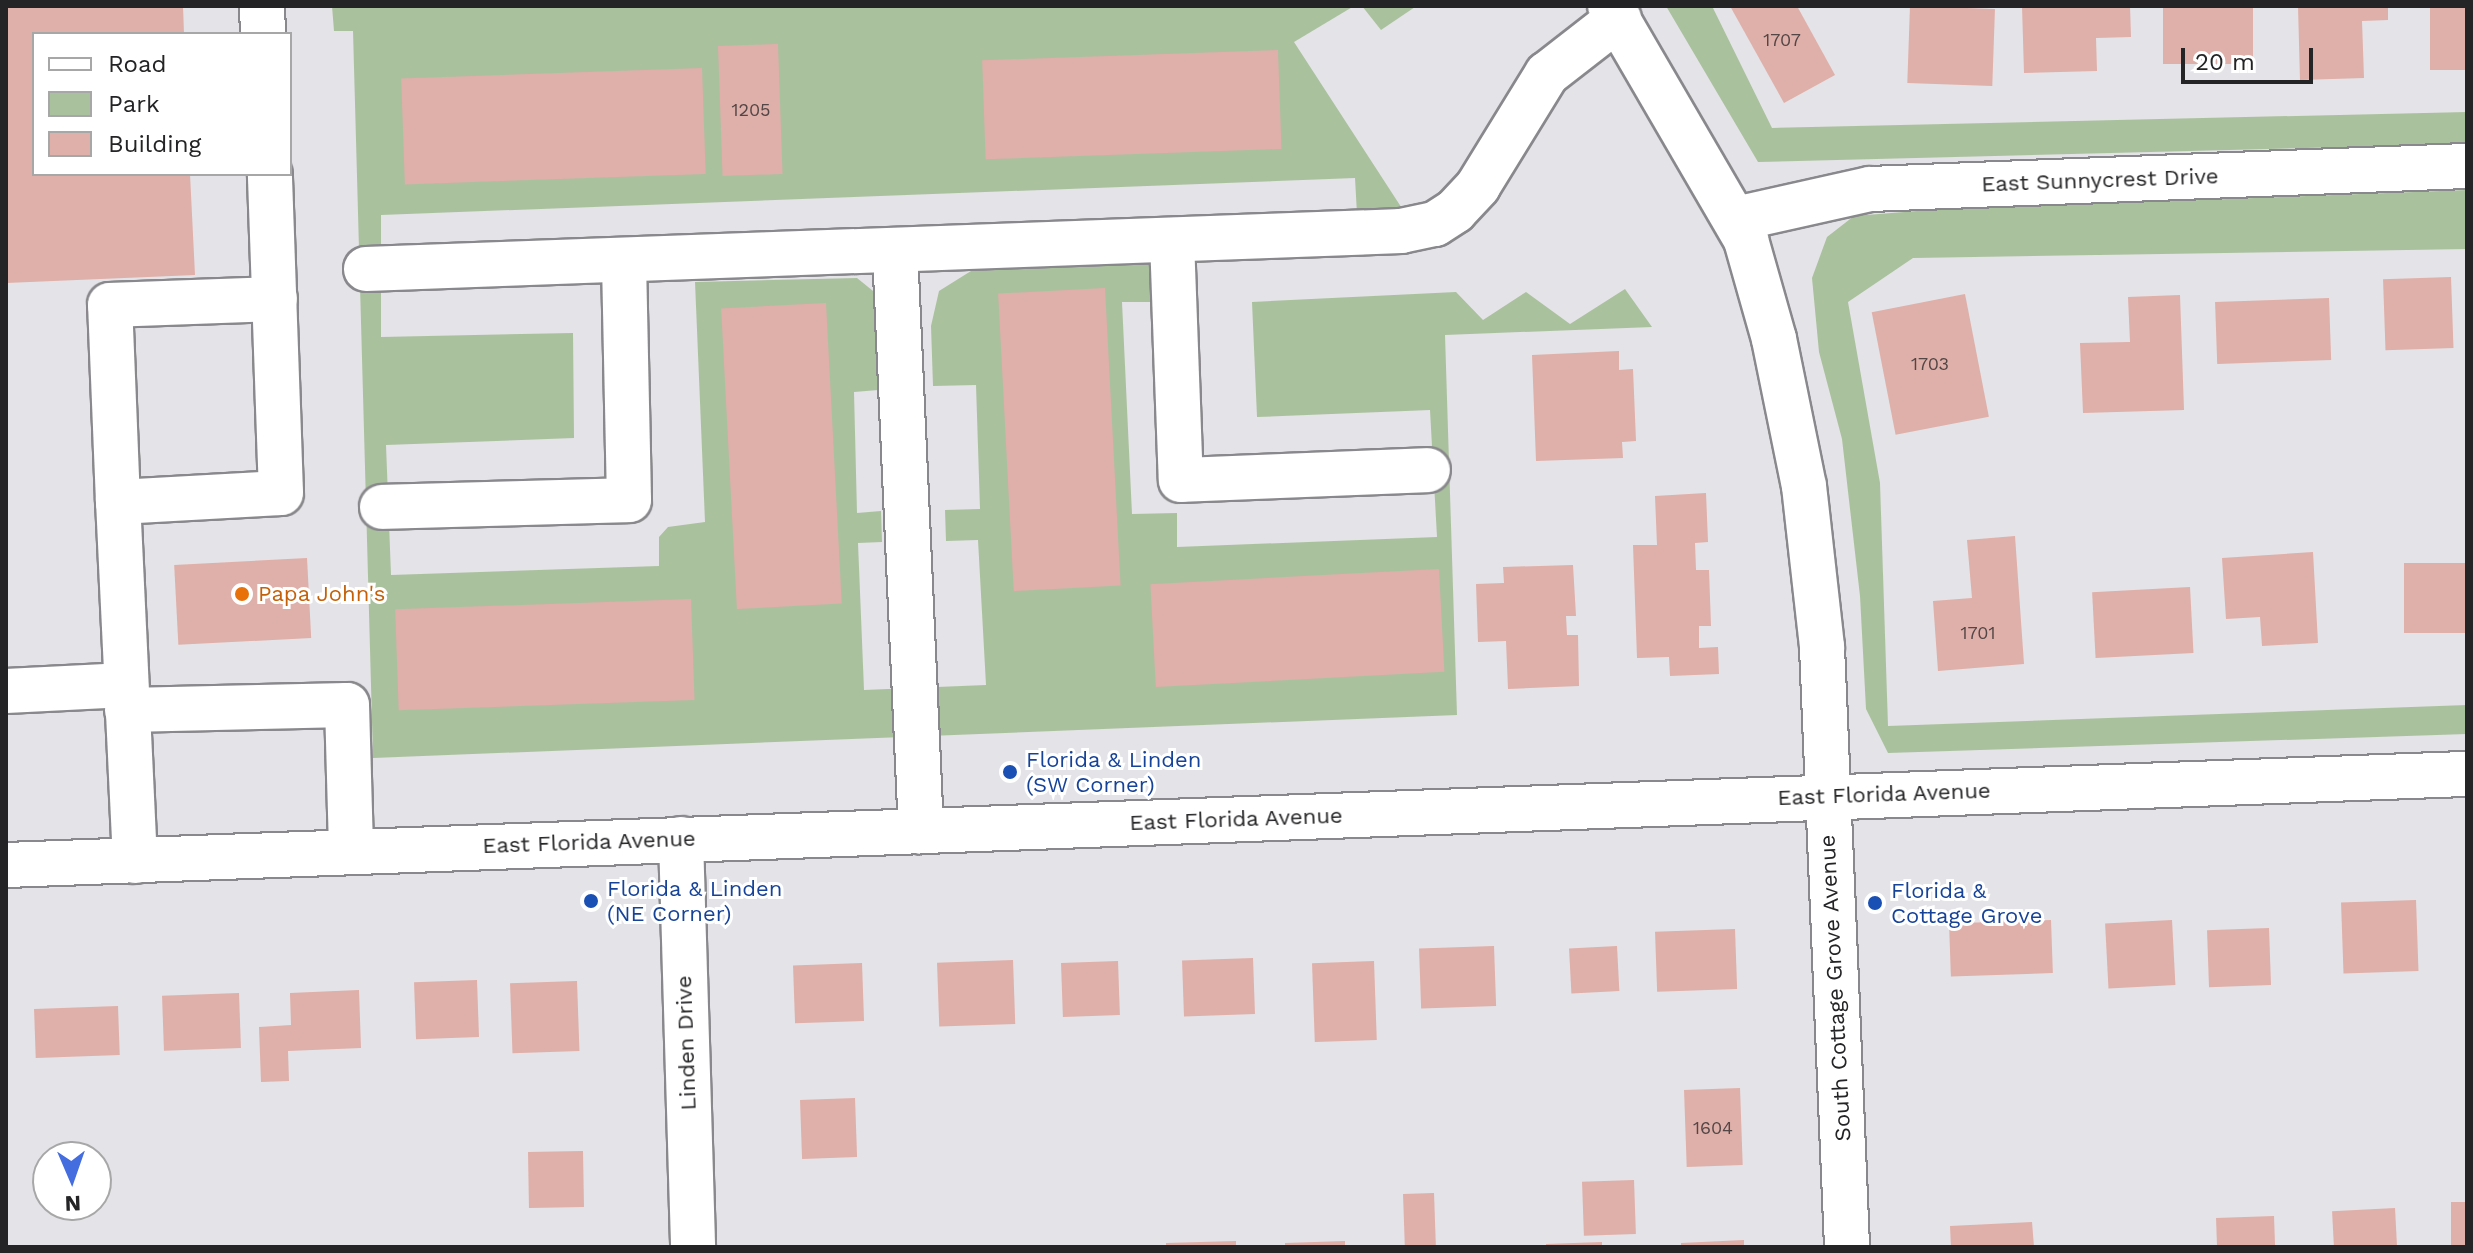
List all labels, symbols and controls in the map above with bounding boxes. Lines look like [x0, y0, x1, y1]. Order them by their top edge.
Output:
house number: 1707 [1763, 29, 1801, 51]
legend [32, 32, 292, 176]
scale bar [2185, 32, 2317, 82]
text: 20 m [2195, 48, 2255, 76]
text: Road [108, 50, 167, 78]
text: Park [108, 90, 160, 118]
house number: 1205 [731, 99, 771, 121]
text: Building [108, 130, 201, 158]
street label: East Sunnycrest Drive [1981, 163, 2219, 197]
house number: 1703 [1911, 353, 1949, 375]
place label: Papa John's [258, 581, 386, 607]
marker: Papa John's [233, 585, 251, 603]
house number: 1701 [1961, 622, 1995, 644]
place label: Florida & Linden (SW Corner) [1026, 746, 1202, 798]
marker: Florida & Linden (SW Corner) [1001, 763, 1019, 781]
street label: East Florida Avenue [1776, 777, 1992, 811]
street label: East Florida Avenue [1128, 802, 1344, 836]
street label: East Florida Avenue [481, 825, 697, 859]
street label: South Cottage Grove Avenue [1814, 834, 1856, 1142]
place label: Florida & Linden (NE Corner) [607, 875, 783, 926]
place label: Florida & Cottage Grove [1891, 877, 2042, 928]
marker: Florida & Linden (NE Corner) [582, 892, 600, 910]
marker: Florida & Cottage Grove [1866, 894, 1884, 912]
street label: Linden Drive [670, 975, 702, 1111]
house number: 1604 [1693, 1117, 1733, 1139]
north arrow [32, 1141, 112, 1221]
text: N [64, 1191, 81, 1216]

